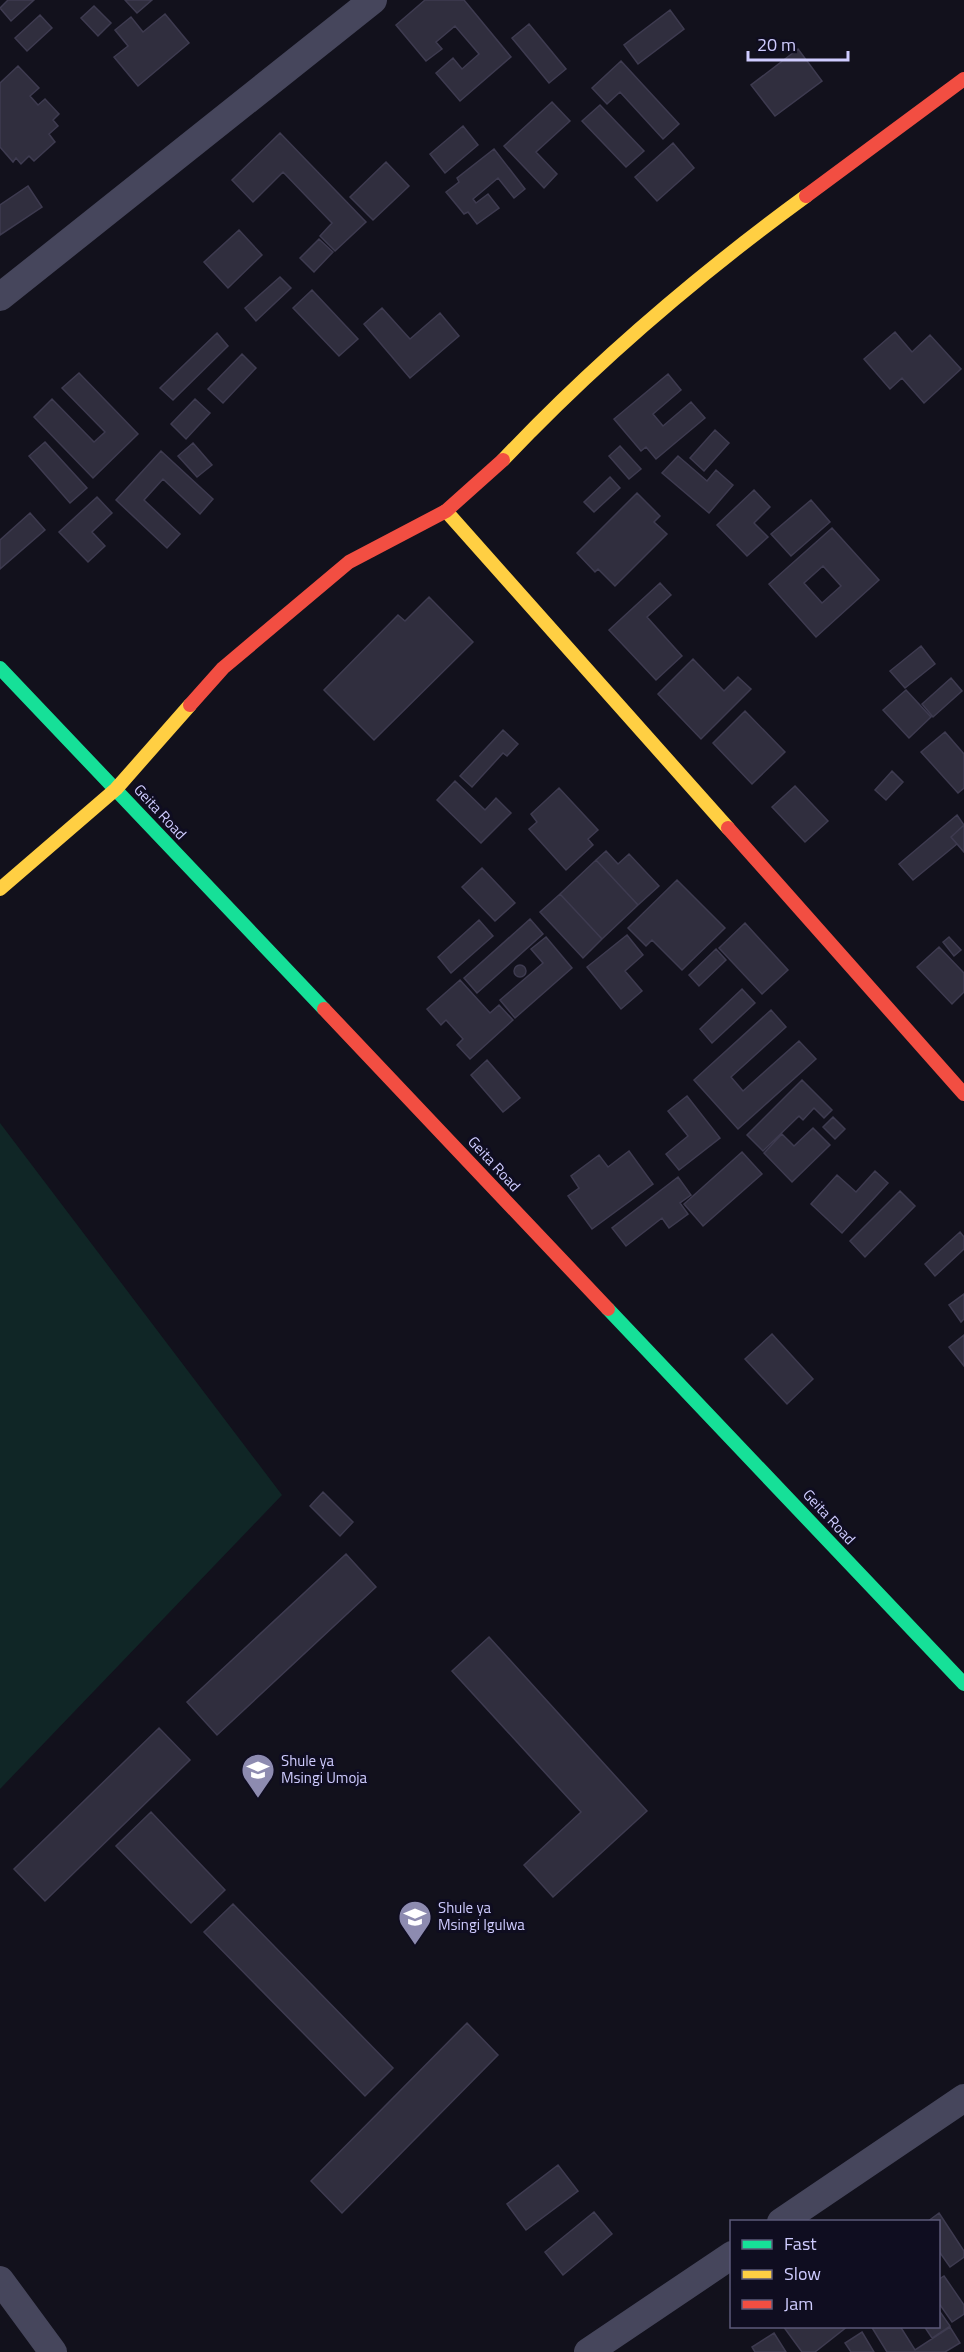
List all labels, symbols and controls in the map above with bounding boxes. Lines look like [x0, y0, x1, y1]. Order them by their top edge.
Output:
scale bar [748, 24, 848, 62]
text: 20 m [757, 31, 796, 58]
street label: Geita Road [129, 779, 192, 845]
street label: Geita Road [463, 1131, 526, 1197]
street label: Geita Road [798, 1484, 861, 1550]
place label: Shule ya Msingi Umoja [281, 1749, 368, 1789]
school or university icon: Shule ya Msingi Umoja [240, 1752, 276, 1799]
place label: Shule ya Msingi Igulwa [438, 1896, 525, 1936]
school or university icon: Shule ya Msingi Igulwa [397, 1899, 433, 1946]
legend [730, 2220, 940, 2328]
text: Fast [784, 2230, 817, 2257]
text: Slow [784, 2260, 821, 2287]
text: Jam [784, 2290, 813, 2317]

